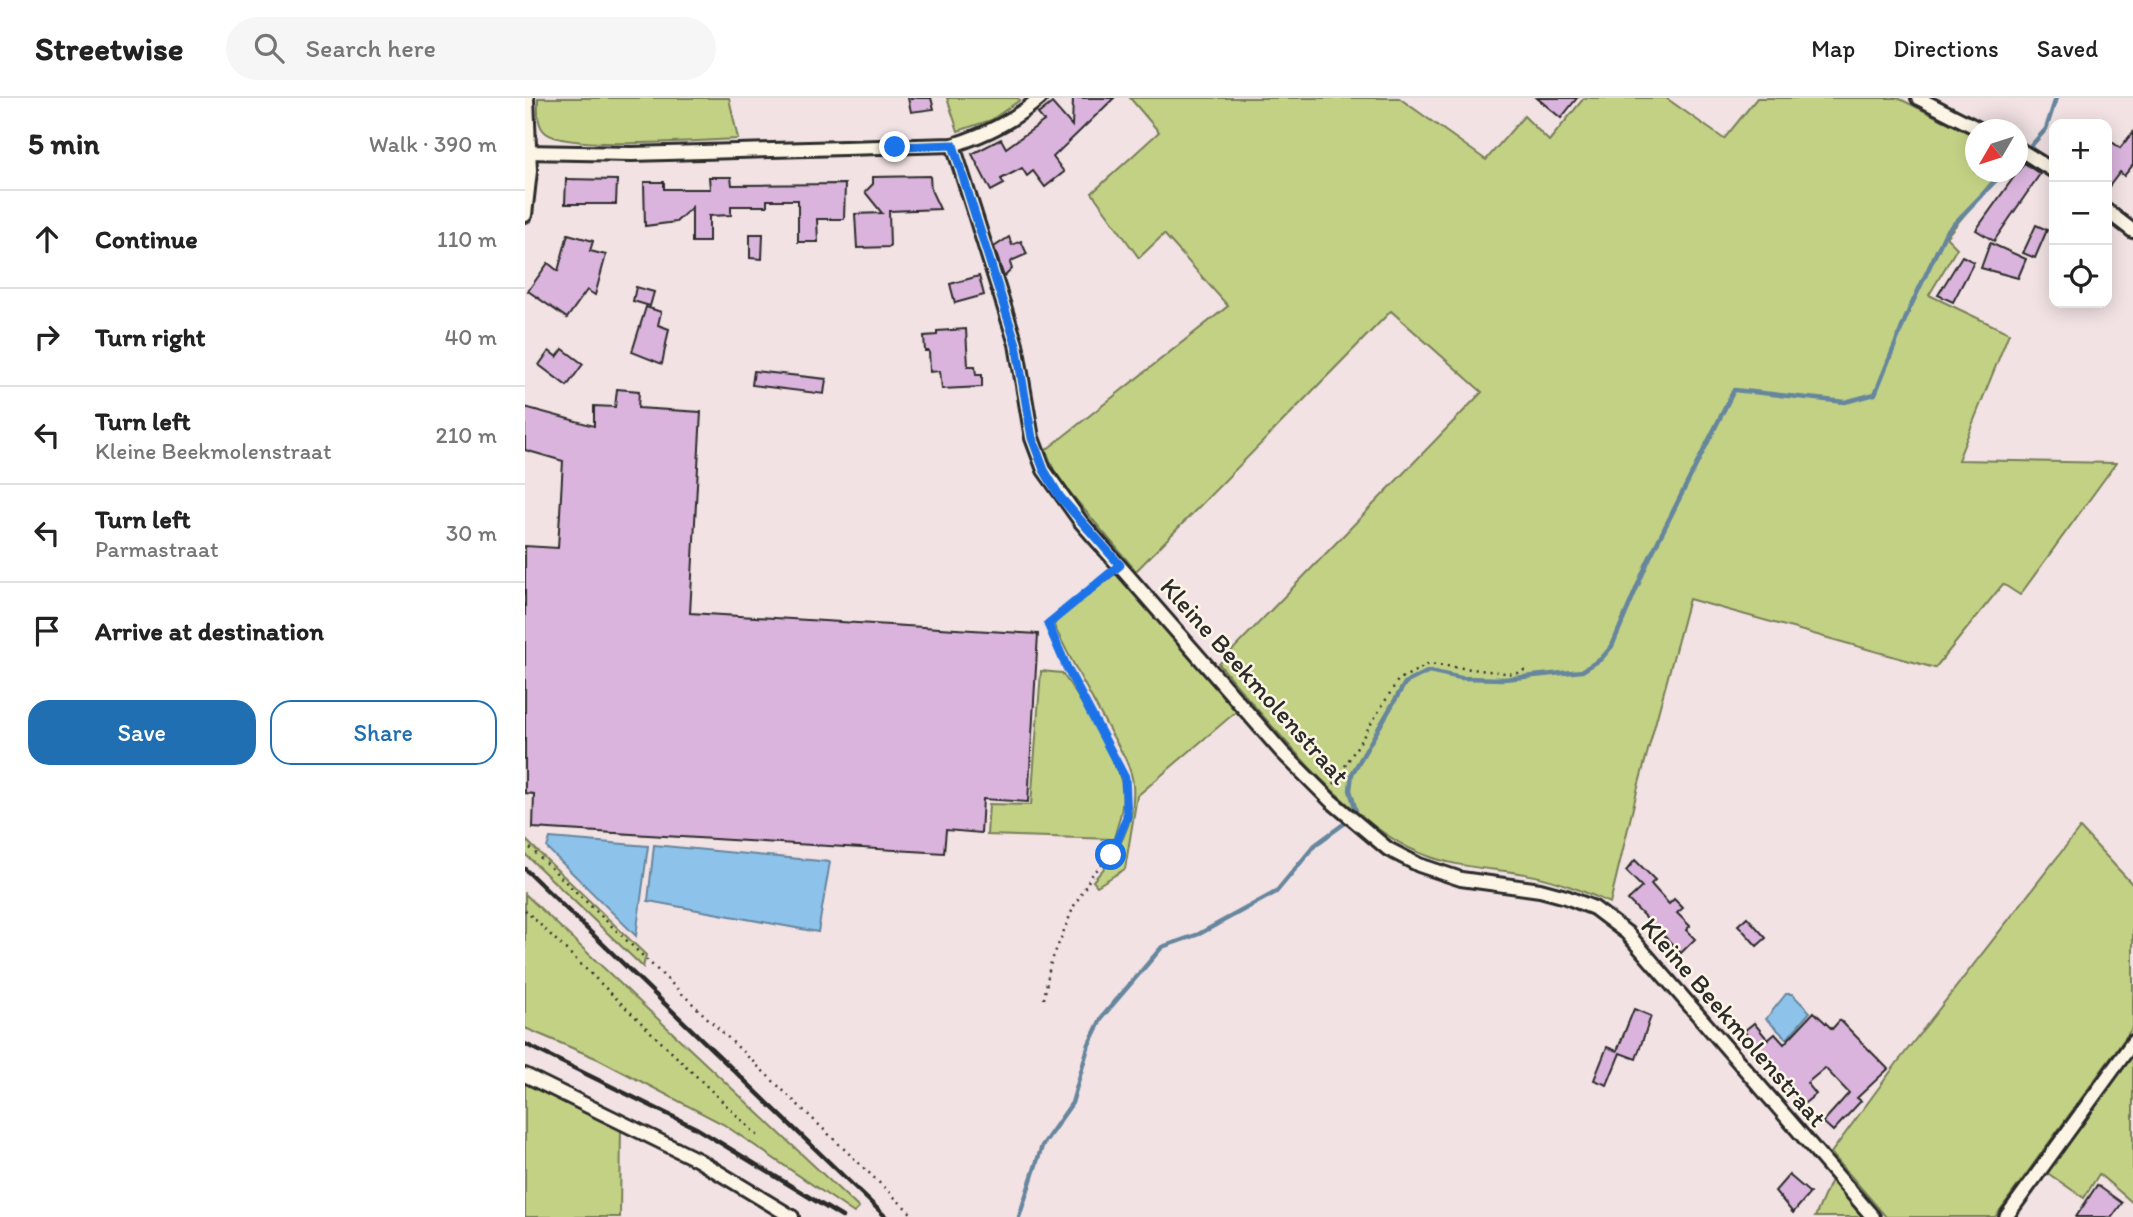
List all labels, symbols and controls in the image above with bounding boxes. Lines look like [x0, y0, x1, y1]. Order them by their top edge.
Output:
search box [226, 17, 716, 80]
text: Streetwise [35, 29, 184, 68]
icon: search [250, 29, 288, 67]
text: Search here [306, 32, 436, 64]
text: Map [1811, 34, 1855, 63]
text: Directions [1893, 34, 1999, 63]
text: Saved [2037, 34, 2098, 63]
north arrow [1965, 119, 2028, 182]
map controls [2049, 119, 2112, 308]
button: + [2049, 119, 2112, 182]
text: 5 min [28, 125, 99, 162]
text: Walk · 390 m [369, 130, 497, 158]
route end [879, 131, 910, 162]
button: − [2049, 182, 2112, 245]
icon: ahead [28, 220, 66, 258]
text: Continue [95, 223, 198, 255]
text: 110 m [437, 225, 497, 253]
button: locate [2049, 245, 2112, 308]
icon: right [28, 318, 66, 356]
text: Turn right [95, 321, 206, 353]
text: 40 m [444, 323, 497, 351]
text: Turn left [95, 405, 191, 437]
icon: left [28, 416, 66, 454]
text: 210 m [436, 421, 497, 449]
text: Kleine Beekmolenstraat [95, 437, 332, 465]
text: Turn left [95, 503, 191, 535]
icon: left [28, 514, 66, 552]
text: 30 m [446, 519, 497, 547]
text: Parmastraat [95, 535, 219, 563]
street label: Kleine Beekmolenstraat [1154, 571, 1357, 791]
icon: arrive [28, 612, 66, 650]
text: Arrive at destination [95, 615, 324, 647]
button: Save [28, 700, 256, 765]
button: Share [270, 700, 497, 765]
route start [1095, 839, 1126, 870]
street label: Kleine Beekmolenstraat [1634, 911, 1834, 1134]

